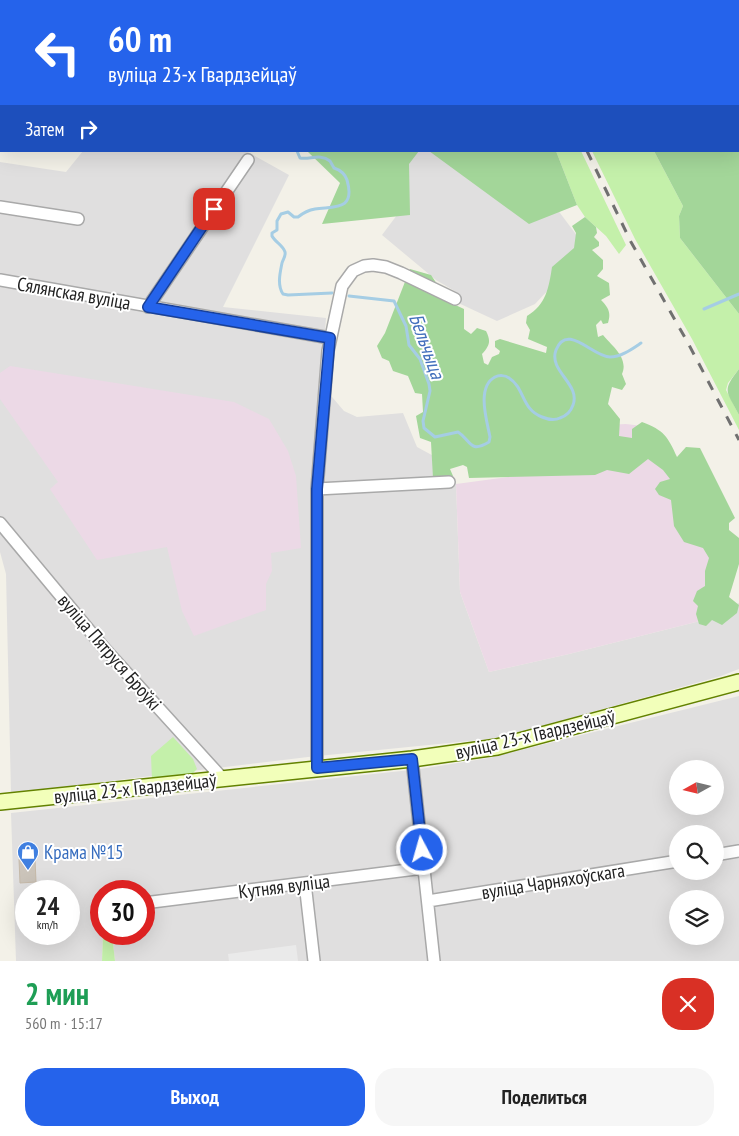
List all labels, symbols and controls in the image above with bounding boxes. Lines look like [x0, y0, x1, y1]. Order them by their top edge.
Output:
text: 60 m [108, 16, 172, 62]
icon: left [25, 20, 90, 85]
text: вуліца 23-х Гвардзейцаў [108, 60, 297, 88]
icon: right [74, 115, 102, 143]
text: Затем [25, 117, 64, 141]
pin [193, 188, 235, 230]
icon: arrive [200, 195, 228, 223]
street label: Сялянская вуліца [15, 271, 133, 315]
water label: Бельчыца [403, 310, 451, 383]
street label: вуліца Пятруся Броўкі [53, 589, 167, 715]
street label: вуліца 23-х Гвардзейцаў [453, 704, 618, 764]
north arrow [669, 760, 724, 815]
map controls [669, 760, 724, 945]
street label: вуліца 23-х Гвардзейцаў [53, 767, 218, 808]
position arrow [395, 823, 447, 875]
button: search [669, 825, 724, 880]
shop icon: Крама №15 [16, 840, 40, 871]
place label: Крама №15 [44, 840, 124, 864]
street label: вуліца Чарняхоўскага [480, 858, 626, 904]
street label: Кутняя вуліца [237, 868, 331, 904]
speed limit sign: 30 [90, 880, 155, 945]
text: 24 [36, 890, 59, 922]
button: layers [669, 890, 724, 945]
text: km/h [37, 917, 58, 932]
text: 2 мин [25, 974, 89, 1013]
button: close [662, 978, 714, 1030]
text: 560 m · 15:17 [25, 1013, 103, 1033]
button: Выход [25, 1068, 365, 1126]
button: Поделиться [375, 1068, 714, 1126]

